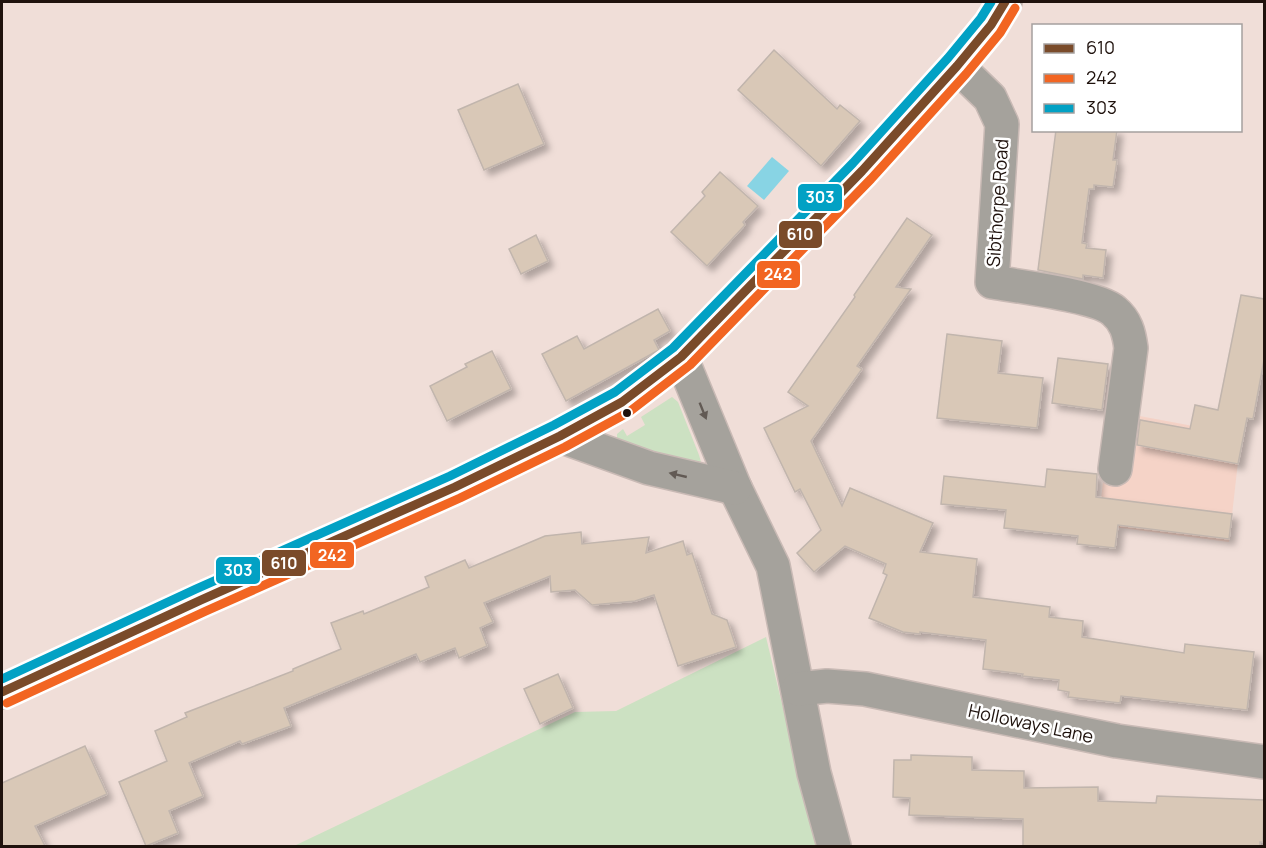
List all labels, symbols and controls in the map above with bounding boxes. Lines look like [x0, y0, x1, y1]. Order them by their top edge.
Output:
legend [1032, 24, 1242, 132]
text: 610 [1086, 35, 1115, 59]
text: 242 [1086, 65, 1117, 89]
text: 303 [1086, 95, 1117, 119]
street label: Sibthorpe Road [981, 138, 1013, 268]
line badge: 303 [797, 183, 843, 212]
text: 303 [805, 186, 835, 208]
line badge: 610 [778, 220, 823, 249]
text: 610 [786, 223, 814, 245]
line badge: 242 [756, 260, 801, 289]
text: 242 [764, 263, 792, 285]
one-way arrow [698, 403, 708, 421]
unlabelled marker [621, 407, 633, 419]
one-way arrow [668, 469, 687, 479]
line badge: 242 [309, 541, 355, 569]
text: 242 [318, 544, 346, 566]
line badge: 610 [261, 549, 307, 577]
text: 610 [270, 552, 298, 574]
line badge: 303 [215, 556, 261, 585]
text: 303 [223, 559, 253, 581]
street label: Holloways Lane [966, 698, 1096, 748]

